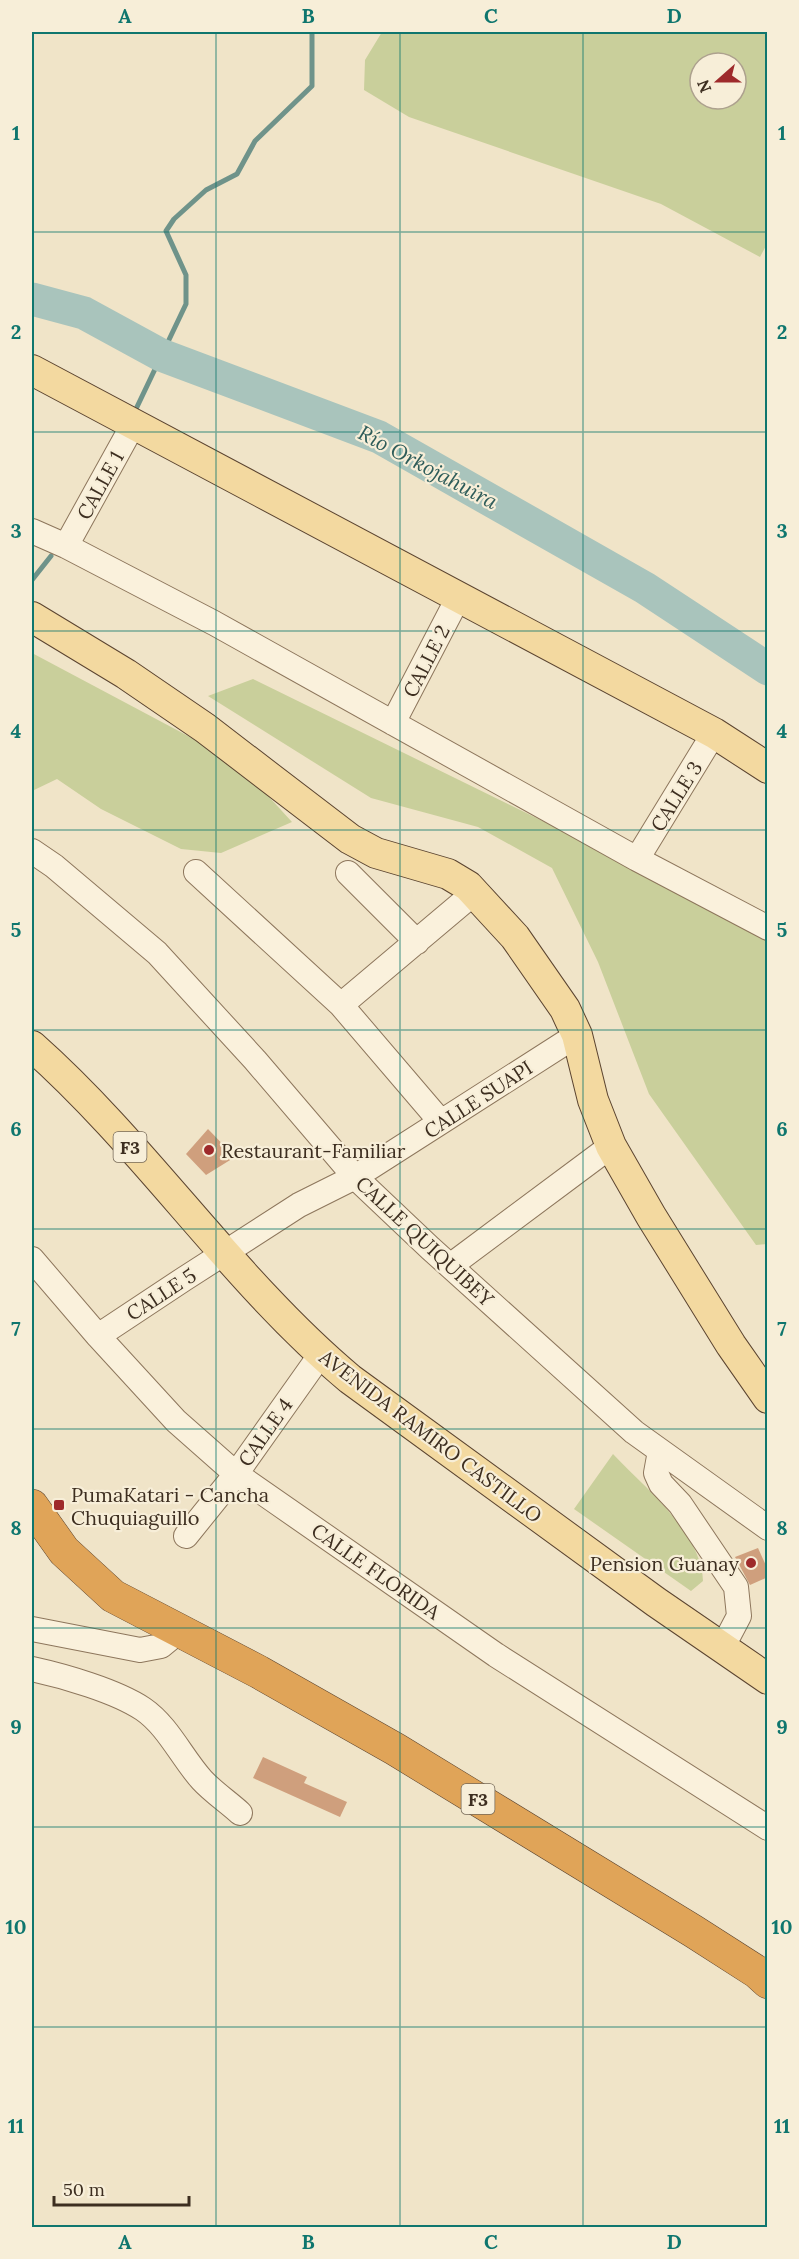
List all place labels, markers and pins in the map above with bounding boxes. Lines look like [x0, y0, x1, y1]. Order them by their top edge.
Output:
place label: Restaurant-Familiar [221, 1138, 406, 1163]
marker: Restaurant-Familiar [202, 1143, 216, 1157]
place label: PumaKatari - Cancha Chuquiaguillo [71, 1482, 269, 1530]
marker: PumaKatari - Cancha Chuquiaguillo [52, 1498, 66, 1512]
place label: Pension Guanay [590, 1551, 739, 1576]
marker: Pension Guanay [744, 1556, 758, 1570]

